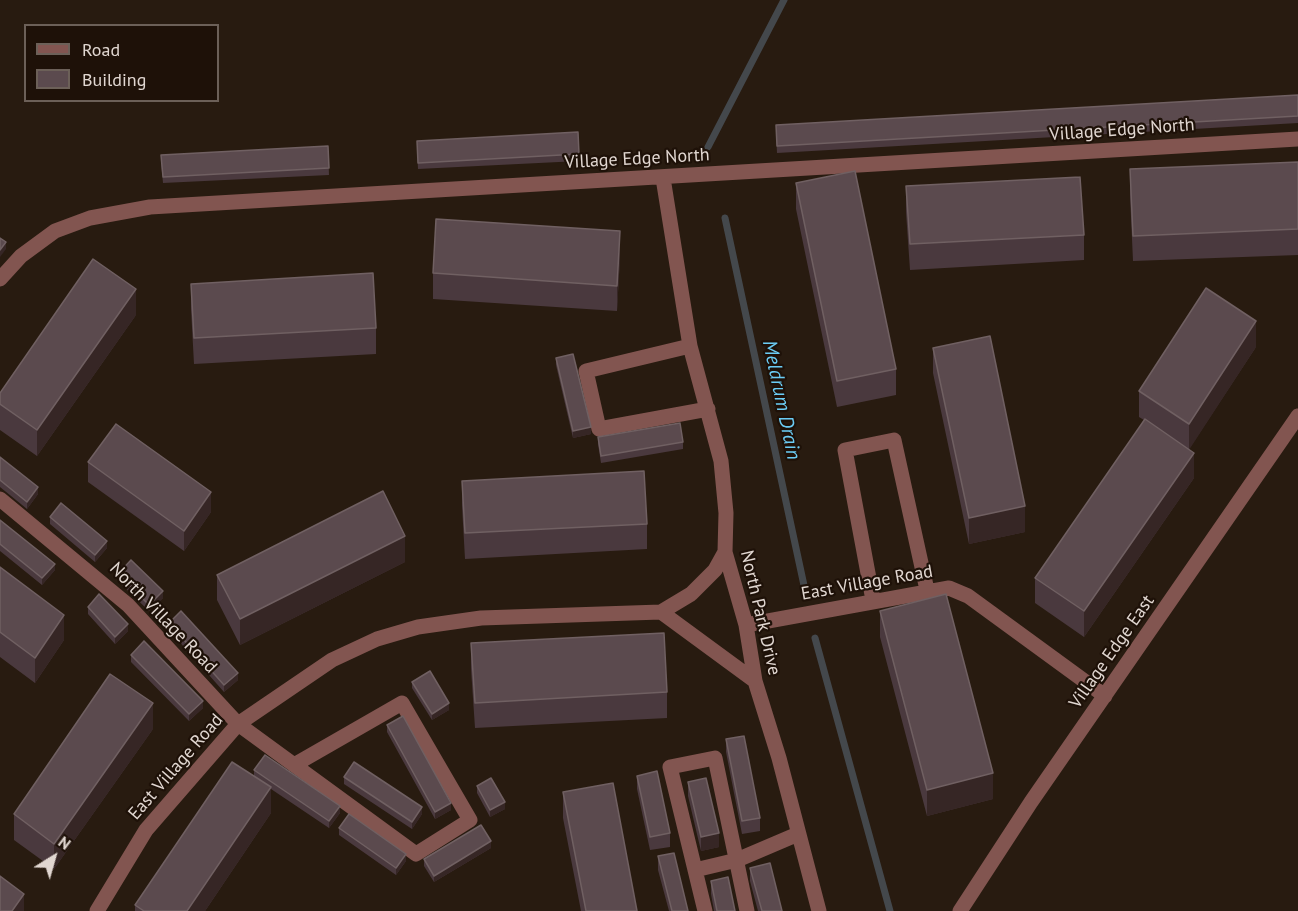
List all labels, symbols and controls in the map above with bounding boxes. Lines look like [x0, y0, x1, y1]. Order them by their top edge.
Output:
legend [24, 24, 219, 102]
text: Road [82, 38, 120, 61]
text: Building [82, 68, 146, 91]
street label: Village Edge North [1049, 114, 1195, 146]
street label: Village Edge North [564, 144, 710, 174]
water label: Meldrum Drain [757, 338, 805, 462]
street label: North Park Drive [735, 548, 785, 678]
street label: North Village Road [105, 558, 221, 678]
street label: East Village Road [800, 561, 934, 605]
street label: Village Edge East [1065, 591, 1159, 713]
street label: East Village Road [124, 710, 228, 824]
north arrow [24, 827, 84, 887]
text: N [55, 831, 75, 854]

